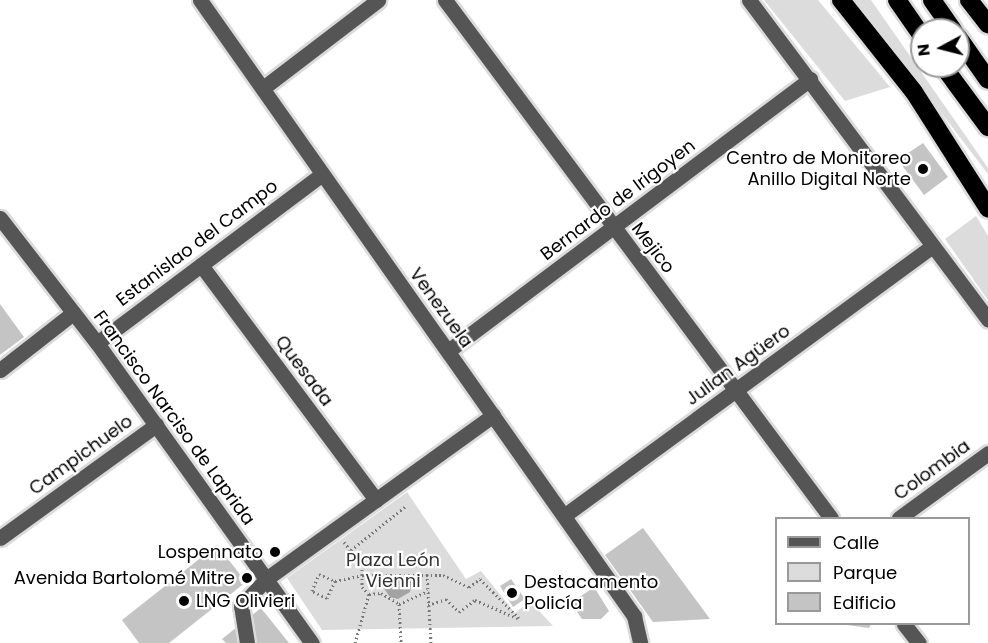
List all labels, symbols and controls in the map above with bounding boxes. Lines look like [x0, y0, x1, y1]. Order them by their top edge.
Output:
north arrow [910, 18, 970, 78]
text: N [911, 43, 936, 57]
street label: Bernardo de Irigoyen [536, 135, 700, 265]
place label: Centro de Monitoreo Anillo Digital Norte [726, 148, 911, 190]
marker: Centro de Monitoreo Anillo Digital Norte [916, 162, 930, 176]
street label: Estanislao del Campo [112, 175, 282, 311]
street label: Mejico [627, 218, 679, 278]
street label: Venezuela [405, 264, 477, 352]
street label: Francisco Narciso de Laprida [89, 307, 259, 529]
street label: Julian Agüero [682, 320, 794, 410]
street label: Quesada [270, 331, 338, 411]
street label: Campichuelo [25, 410, 137, 500]
street label: Colombia [890, 435, 974, 505]
legend [775, 517, 970, 625]
text: Calle [833, 530, 879, 555]
place label: Lospennato [158, 541, 263, 563]
marker: Lospennato [268, 545, 282, 559]
park label: Plaza León Vienni [346, 550, 440, 592]
text: Parque [833, 560, 897, 585]
place label: Avenida Bartolomé Mitre [14, 567, 235, 589]
marker: Avenida Bartolomé Mitre [240, 571, 254, 585]
place label: Destacamento Policía [524, 572, 658, 614]
marker: Destacamento Policía [505, 586, 519, 600]
place label: LNG Olivieri [196, 590, 295, 612]
text: Edificio [833, 590, 896, 615]
marker: LNG Olivieri [177, 594, 191, 608]

